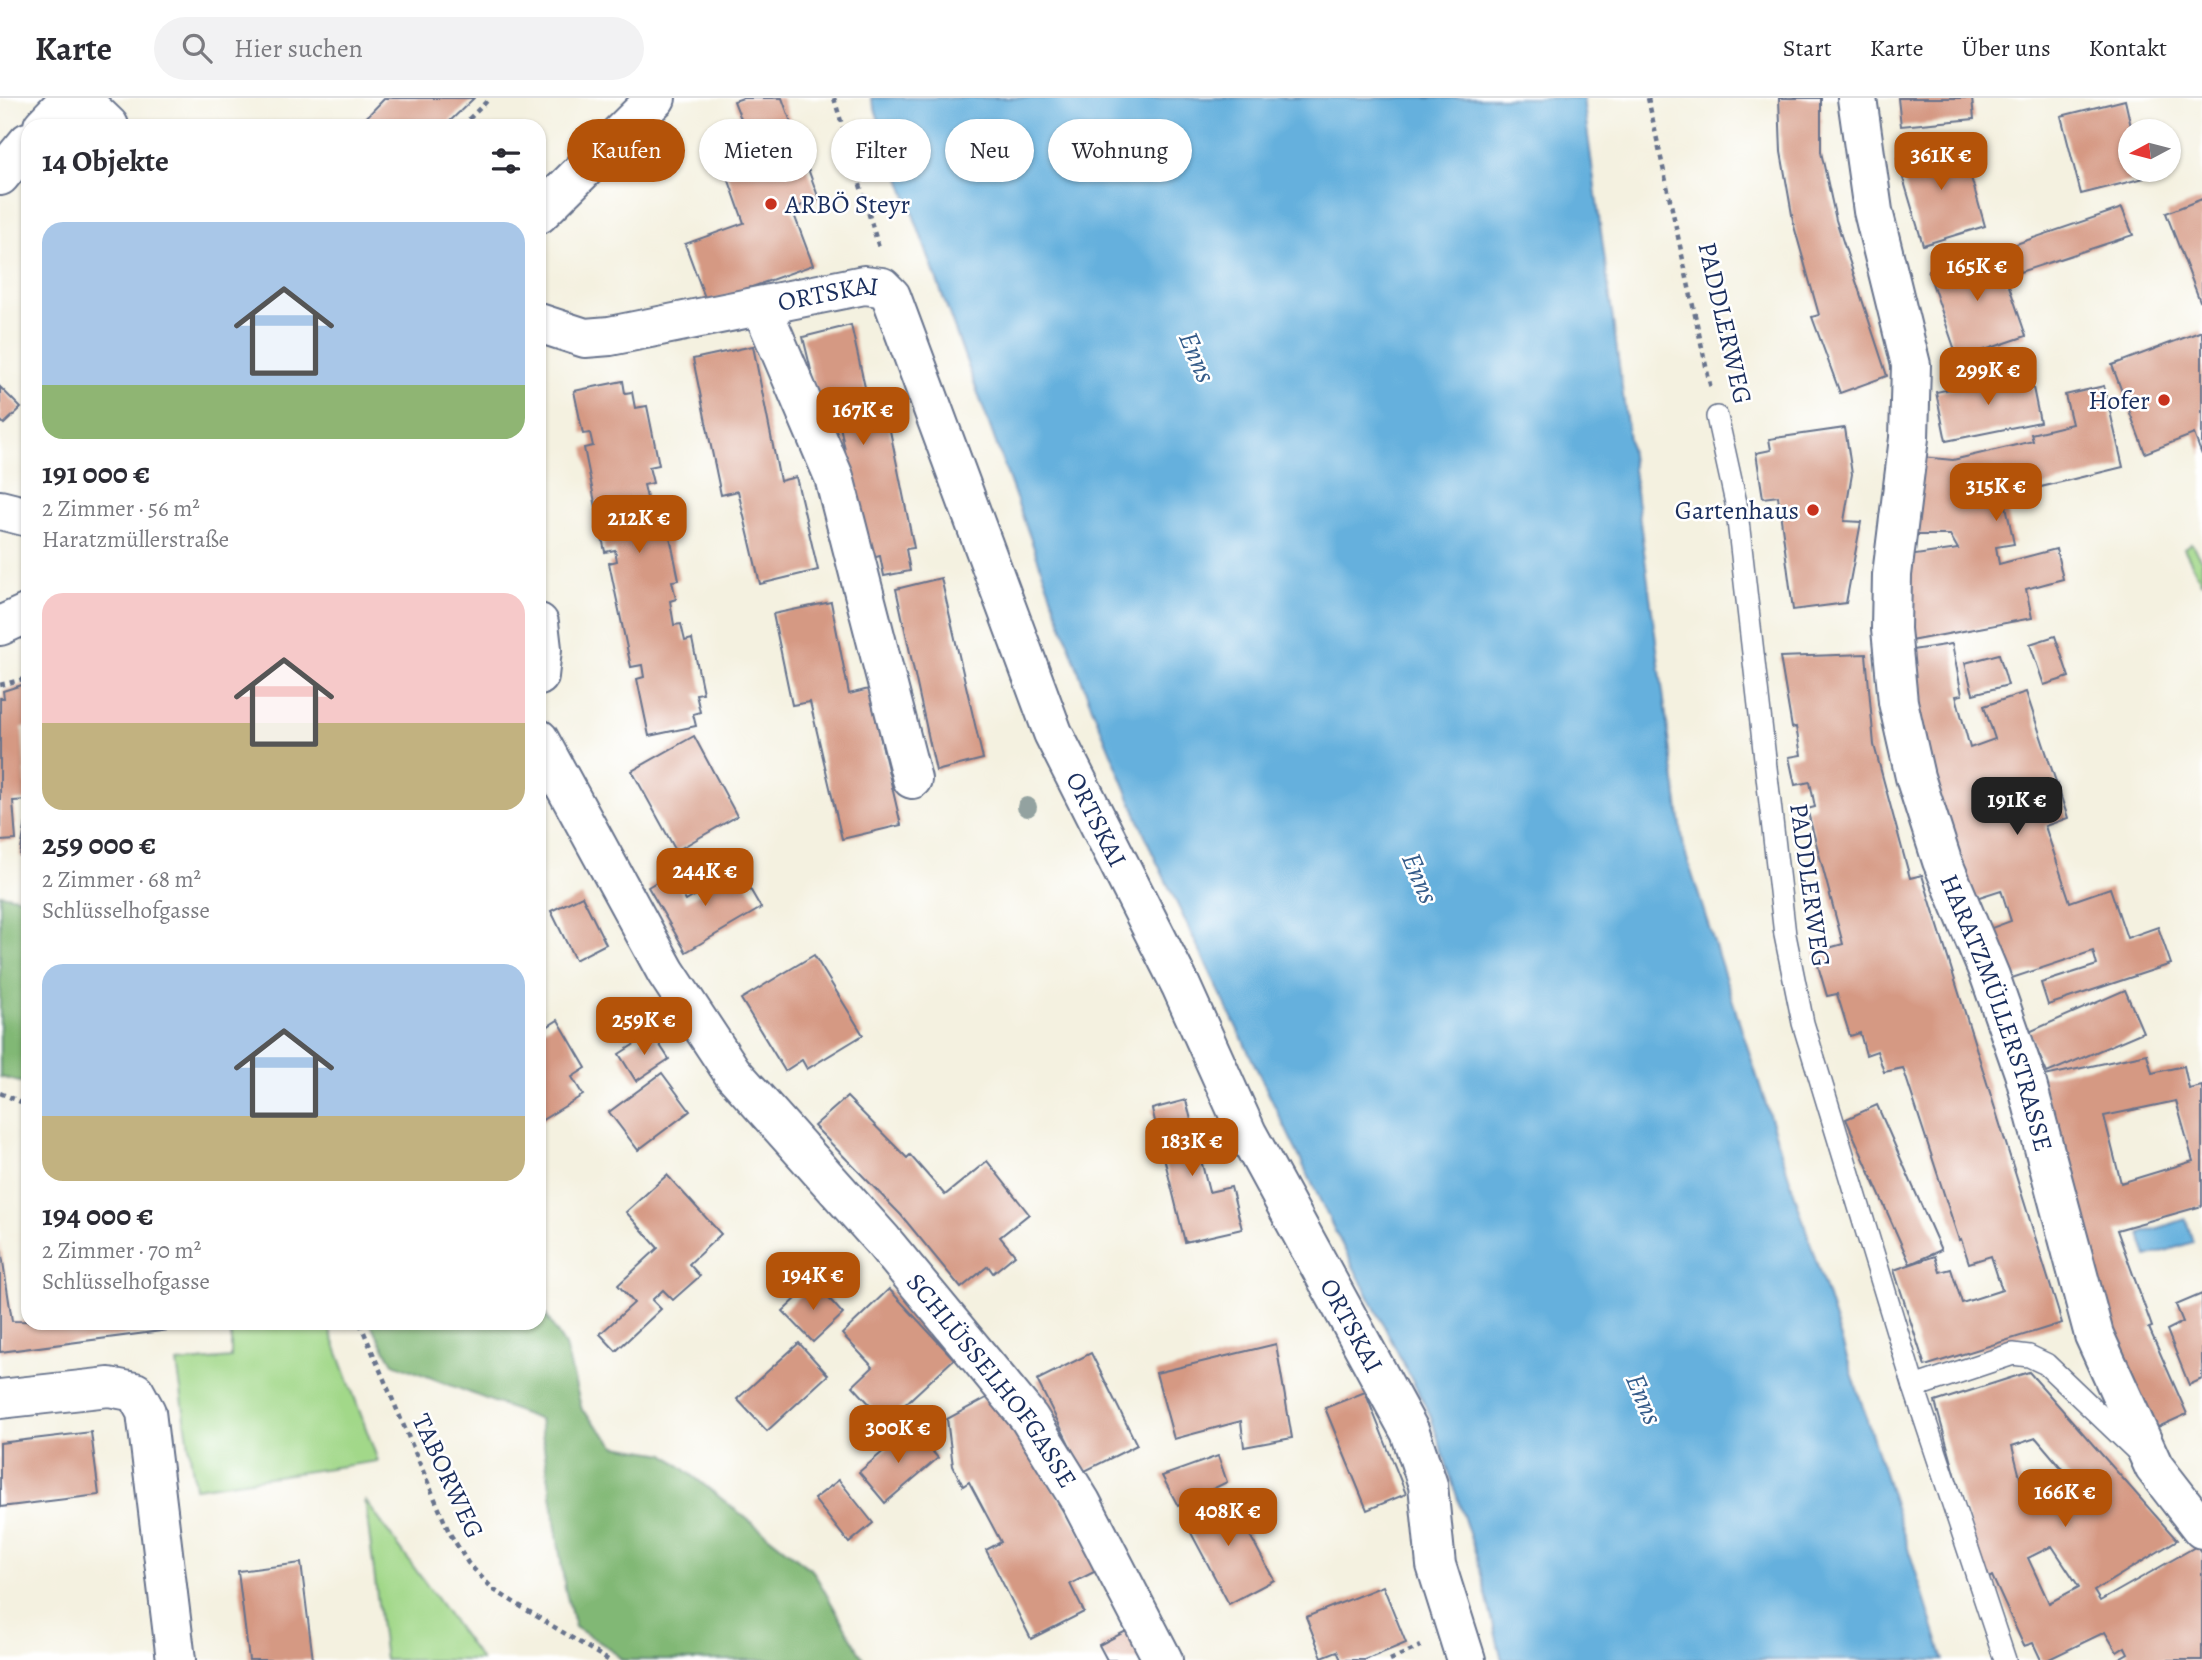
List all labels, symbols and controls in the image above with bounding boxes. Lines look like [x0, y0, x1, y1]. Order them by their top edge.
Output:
search box [154, 17, 644, 80]
text: Karte [35, 26, 112, 71]
icon: search [178, 29, 216, 67]
text: Hier suchen [234, 31, 363, 66]
text: Start [1783, 32, 1832, 64]
text: Karte [1870, 32, 1924, 64]
text: Über uns [1962, 32, 2051, 64]
text: Kontakt [2089, 32, 2167, 64]
chip: Kaufen [567, 119, 685, 182]
chip: Mieten [699, 119, 817, 182]
chip: Filter [831, 119, 931, 182]
chip: Neu [945, 119, 1034, 182]
chip: Wohnung [1048, 119, 1192, 182]
north arrow [2118, 119, 2180, 182]
map controls [2118, 119, 2181, 182]
pin: 361K € [1884, 132, 1998, 192]
text: 361K € [1910, 139, 1972, 170]
text: 14 Objekte [42, 141, 169, 181]
icon: filters [487, 142, 525, 180]
place label: ARBÖ Steyr [784, 187, 910, 222]
marker: ARBÖ Steyr [763, 196, 779, 212]
street label: PADDLERWEG [1689, 239, 1761, 407]
pin: 165K € [1920, 244, 2034, 303]
text: 165K € [1946, 250, 2008, 281]
street label: ORTSKAI [775, 267, 880, 319]
icon: home [221, 268, 347, 394]
water label: Enns [1169, 325, 1225, 389]
pin: 299K € [1931, 348, 2045, 407]
text: 299K € [1956, 354, 2020, 385]
place label: Hofer [2088, 383, 2150, 418]
pin: 167K € [806, 388, 920, 447]
marker: Hofer [2156, 392, 2172, 408]
text: 167K € [832, 394, 894, 425]
text: 191 000 € [42, 453, 150, 493]
pin: 315K € [1939, 464, 2053, 523]
text: 315K € [1966, 470, 2026, 501]
text: 2 Zimmer · 56 m² [42, 493, 200, 524]
place label: Gartenhaus [1675, 493, 1799, 528]
pin: 212K € [582, 496, 696, 555]
text: 212K € [608, 502, 670, 533]
marker: Gartenhaus [1805, 502, 1821, 518]
text: Haratzmüllerstraße [42, 524, 229, 555]
icon: home [221, 639, 347, 765]
street label: ORTSKAI [1058, 766, 1135, 873]
pin: 191K € [1960, 778, 2074, 837]
text: 191K € [1987, 784, 2047, 815]
street label: PADDLERWEG [1781, 801, 1839, 969]
text: 259 000 € [42, 824, 156, 864]
water label: Enns [1392, 846, 1448, 910]
pin: 244K € [648, 848, 762, 908]
text: 244K € [672, 855, 738, 886]
text: 2 Zimmer · 68 m² [42, 864, 201, 895]
street label: HARATZMÜLLERSTRASSE [1932, 869, 2062, 1155]
text: Schlüsselhofgasse [42, 895, 210, 926]
pin: 259K € [587, 998, 701, 1057]
text: 259K € [612, 1004, 676, 1035]
icon: home [221, 1010, 347, 1136]
pin: 183K € [1135, 1118, 1249, 1178]
text: 183K € [1161, 1125, 1223, 1156]
text: 194 000 € [42, 1195, 154, 1235]
text: 2 Zimmer · 70 m² [42, 1235, 201, 1266]
pin: 194K € [756, 1252, 870, 1312]
text: 194K € [782, 1259, 844, 1290]
street label: SCHLÜSSELHOFGASSE [899, 1265, 1085, 1494]
text: Schlüsselhofgasse [42, 1266, 210, 1297]
street label: ORTSKAI [1312, 1272, 1392, 1379]
water label: Enns [1616, 1367, 1672, 1431]
pin: 300K € [841, 1406, 955, 1465]
street label: TABORWEG [404, 1408, 492, 1544]
text: 300K € [865, 1412, 931, 1443]
pin: 166K € [2008, 1470, 2122, 1529]
text: 166K € [2034, 1476, 2096, 1507]
pin: 408K € [1171, 1488, 1285, 1548]
text: 408K € [1195, 1495, 1261, 1526]

